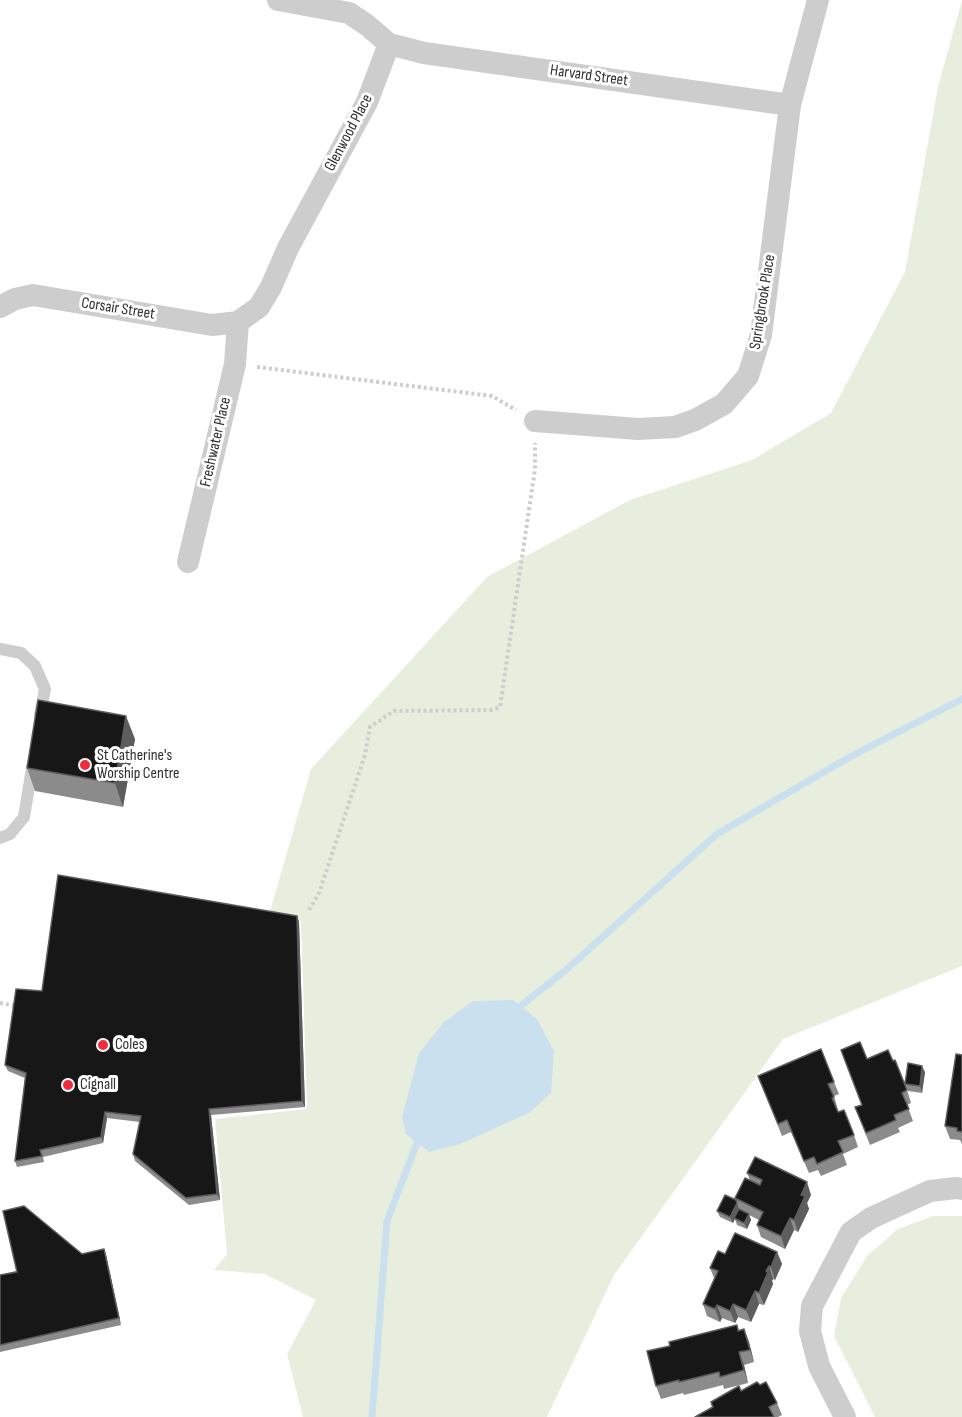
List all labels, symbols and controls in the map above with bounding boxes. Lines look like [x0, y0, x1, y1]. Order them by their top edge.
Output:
street label: Harvard Street [549, 61, 629, 91]
street label: Glenwood Place [321, 91, 377, 175]
street label: Springbrook Place [746, 253, 780, 351]
street label: Corsair Street [80, 294, 156, 324]
street label: Freshwater Place [196, 395, 236, 489]
place label: St Catherine's Worship Centre [97, 746, 180, 784]
marker: St Catherine's Worship Centre [78, 758, 92, 772]
place label: Coles [115, 1035, 144, 1055]
marker: Coles [96, 1038, 110, 1052]
place label: Cignall [80, 1075, 116, 1095]
marker: Cignall [61, 1078, 75, 1092]

